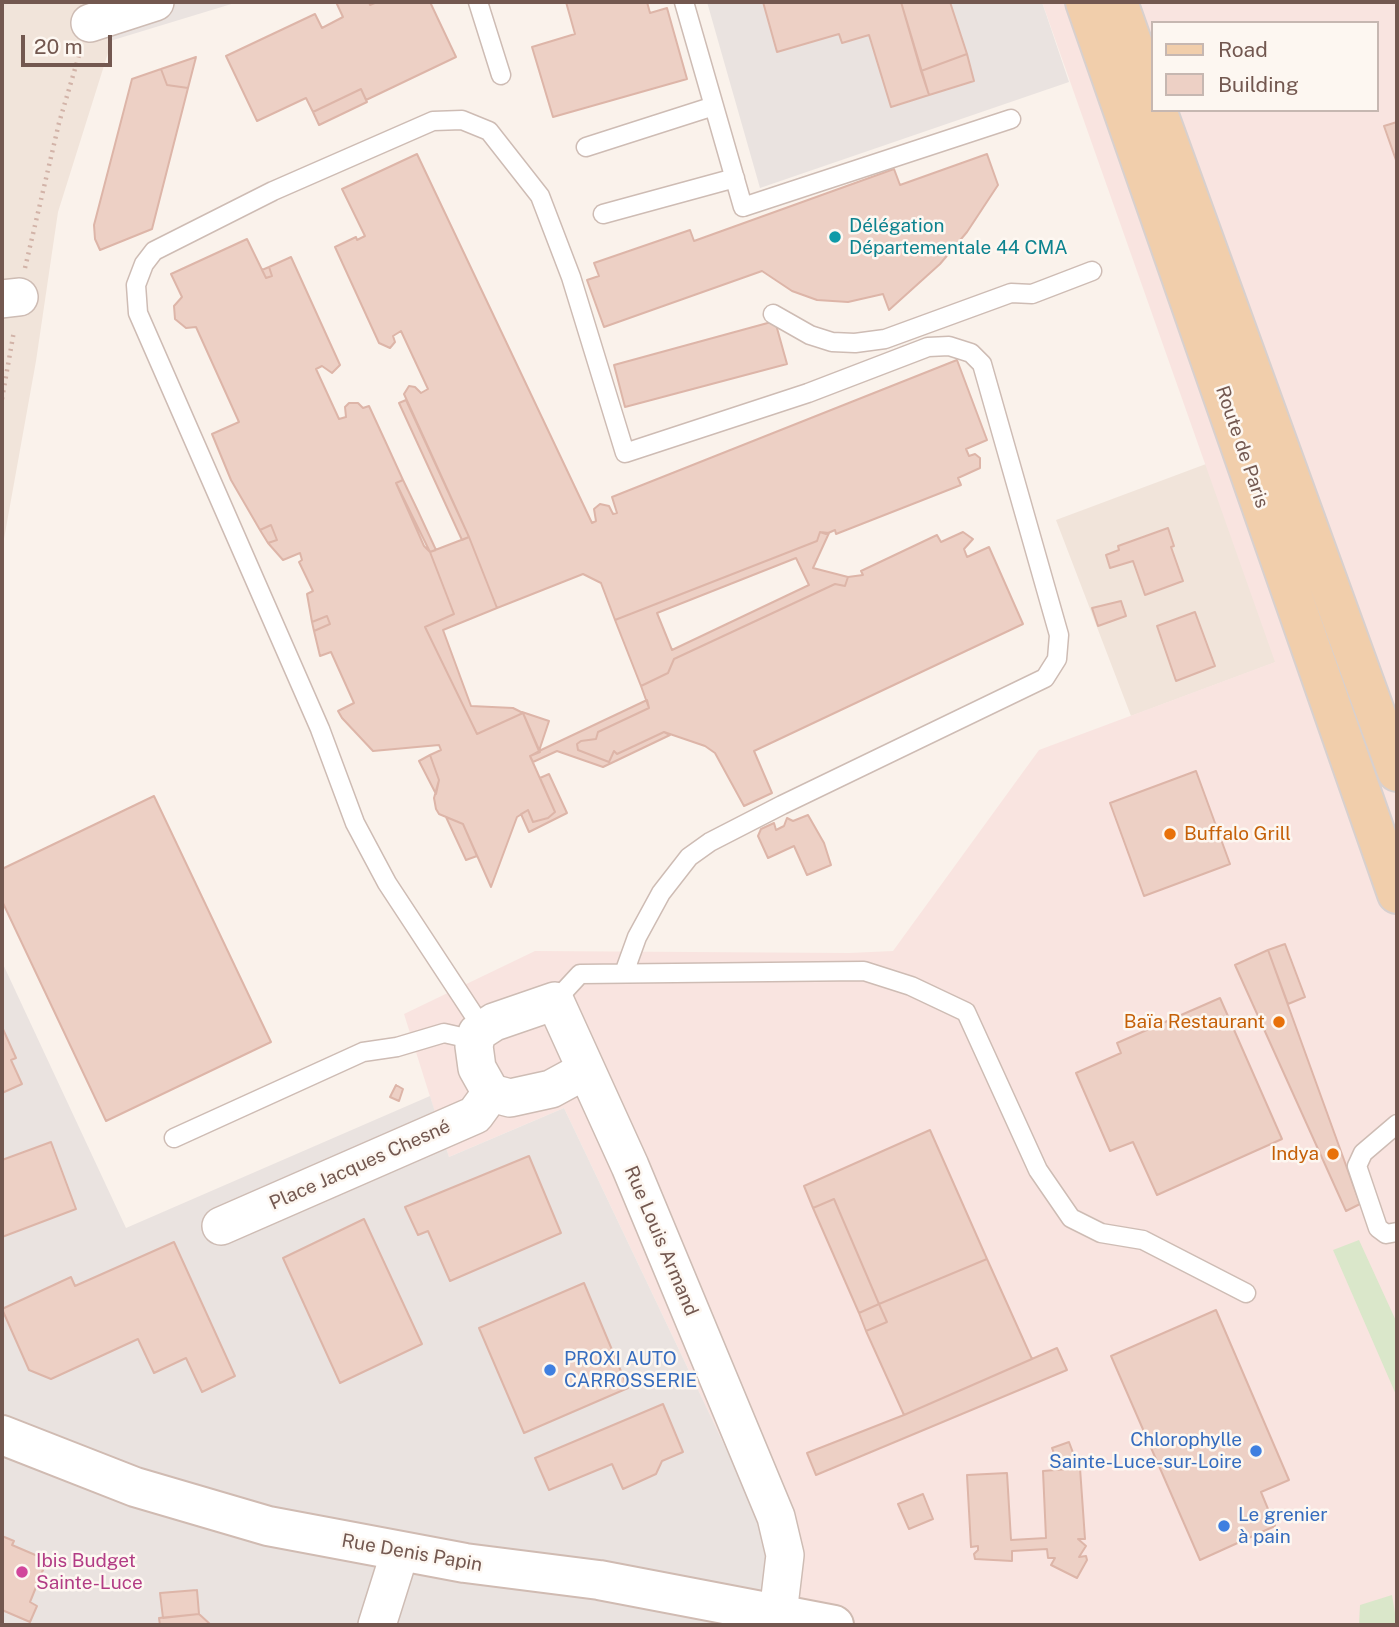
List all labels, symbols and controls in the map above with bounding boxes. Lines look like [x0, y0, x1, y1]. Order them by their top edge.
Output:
scale bar [24, 21, 116, 65]
legend [1150, 21, 1378, 112]
text: 20 m [34, 34, 83, 59]
text: Road [1218, 37, 1268, 62]
text: Building [1218, 72, 1299, 97]
place label: Délégation Départementale 44 CMA [849, 215, 1068, 259]
marker: Délégation Départementale 44 CMA [827, 229, 843, 245]
street label: Route de Paris [1210, 383, 1274, 511]
place label: Buffalo Grill [1184, 823, 1291, 845]
marker: Buffalo Grill [1162, 826, 1178, 842]
place label: Baïa Restaurant [1124, 1011, 1265, 1033]
marker: Baïa Restaurant [1271, 1014, 1287, 1030]
street label: Place Jacques Chesné [266, 1115, 454, 1215]
place label: Indya [1271, 1143, 1319, 1165]
marker: Indya [1325, 1146, 1341, 1162]
street label: Rue Louis Armand [619, 1163, 703, 1319]
place label: PROXI AUTO CARROSSERIE [564, 1348, 697, 1392]
marker: PROXI AUTO CARROSSERIE [542, 1362, 558, 1378]
place label: Chlorophylle Sainte-Luce-sur-Loire [1049, 1429, 1242, 1473]
marker: Chlorophylle Sainte-Luce-sur-Loire [1248, 1443, 1264, 1459]
place label: Le grenier à pain [1238, 1504, 1328, 1548]
marker: Le grenier à pain [1216, 1518, 1232, 1534]
street label: Rue Denis Papin [340, 1529, 484, 1577]
place label: Ibis Budget Sainte-Luce [36, 1550, 143, 1594]
marker: Ibis Budget Sainte-Luce [14, 1564, 30, 1580]

